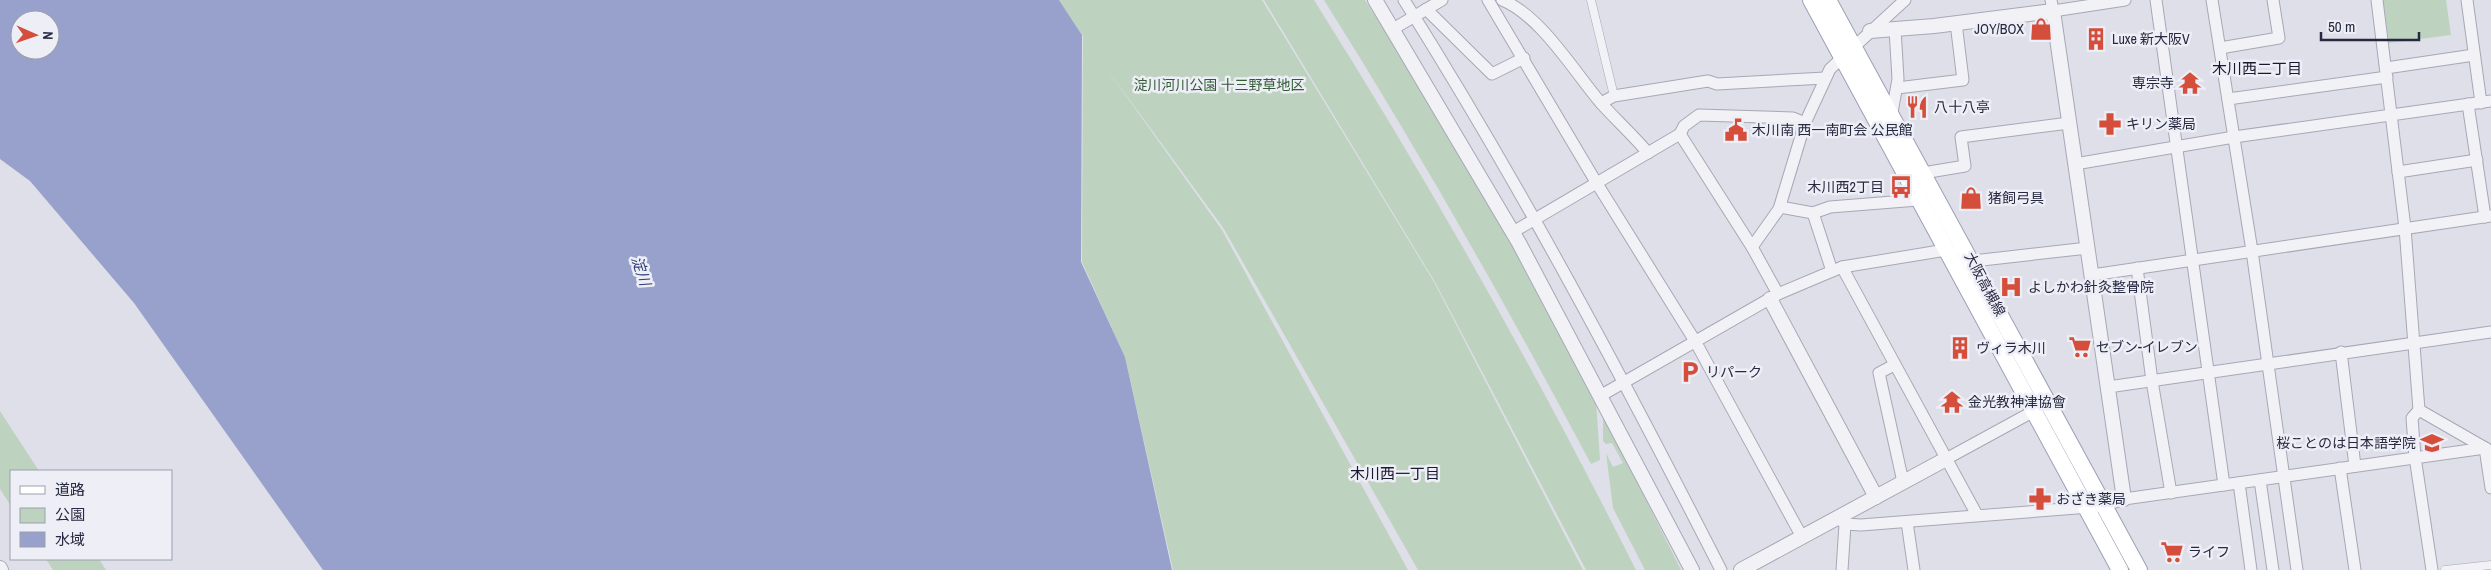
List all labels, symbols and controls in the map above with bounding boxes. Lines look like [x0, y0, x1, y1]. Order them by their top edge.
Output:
north arrow [10, 10, 60, 60]
scale bar [2321, 10, 2418, 42]
shop icon: JOY/BOX [2028, 16, 2054, 42]
text: 50 m [2328, 16, 2355, 37]
place label: JOY/BOX [1974, 20, 2024, 38]
building icon: Luxe 新大阪V [2083, 26, 2109, 52]
place label: Luxe 新大阪V [2112, 30, 2190, 48]
text: N [39, 31, 57, 40]
district label: 木川西二丁目 [2212, 58, 2302, 79]
temple icon: 専宗寺 [2177, 70, 2203, 96]
place label: 専宗寺 [2132, 74, 2174, 92]
park label: 淀川河川公園 十三野草地区 [1133, 76, 1305, 94]
restaurant icon: 八十八亭 [1904, 94, 1930, 120]
place label: 八十八亭 [1934, 98, 1990, 116]
pharmacy icon: キリン薬局 [2097, 111, 2123, 137]
place label: キリン薬局 [2126, 115, 2196, 133]
public building icon: 木川南 西一南町会 公民館 [1723, 117, 1749, 143]
place label: 木川南 西一南町会 公民館 [1752, 121, 1912, 139]
bus stop icon: 木川西2丁目 [1888, 174, 1914, 200]
place label: 木川西2丁目 [1808, 178, 1884, 196]
shop icon: 猪飼弓具 [1958, 185, 1984, 211]
place label: 猪飼弓具 [1988, 189, 2044, 207]
street label: 大阪高槻線 [1961, 249, 2009, 319]
water label: 淀川 [627, 253, 657, 290]
hospital icon: よしかわ針灸整骨院 [1998, 274, 2024, 300]
place label: よしかわ針灸整骨院 [2028, 278, 2154, 296]
supermarket icon: セブン-イレブン [2067, 334, 2093, 360]
building icon: ヴィラ木川 [1947, 335, 1973, 361]
place label: セブン-イレブン [2096, 338, 2198, 356]
place label: ヴィラ木川 [1976, 339, 2046, 357]
parking icon: リパーク [1677, 359, 1703, 385]
place label: リパーク [1706, 363, 1762, 381]
temple icon: 金光教神津協會 [1939, 389, 1965, 415]
place label: 金光教神津協會 [1968, 393, 2066, 411]
school or university icon: 桜ことのは日本語学院 [2419, 430, 2445, 456]
place label: 桜ことのは日本語学院 [2276, 434, 2416, 452]
district label: 木川西一丁目 [1350, 463, 1440, 484]
legend [10, 470, 172, 560]
text: 道路 [55, 479, 85, 500]
pharmacy icon: おざき薬局 [2027, 486, 2053, 512]
place label: おざき薬局 [2056, 490, 2126, 508]
text: 公園 [55, 504, 85, 525]
text: 水域 [55, 529, 85, 550]
supermarket icon: ライフ [2159, 539, 2185, 565]
place label: ライフ [2188, 543, 2230, 561]

